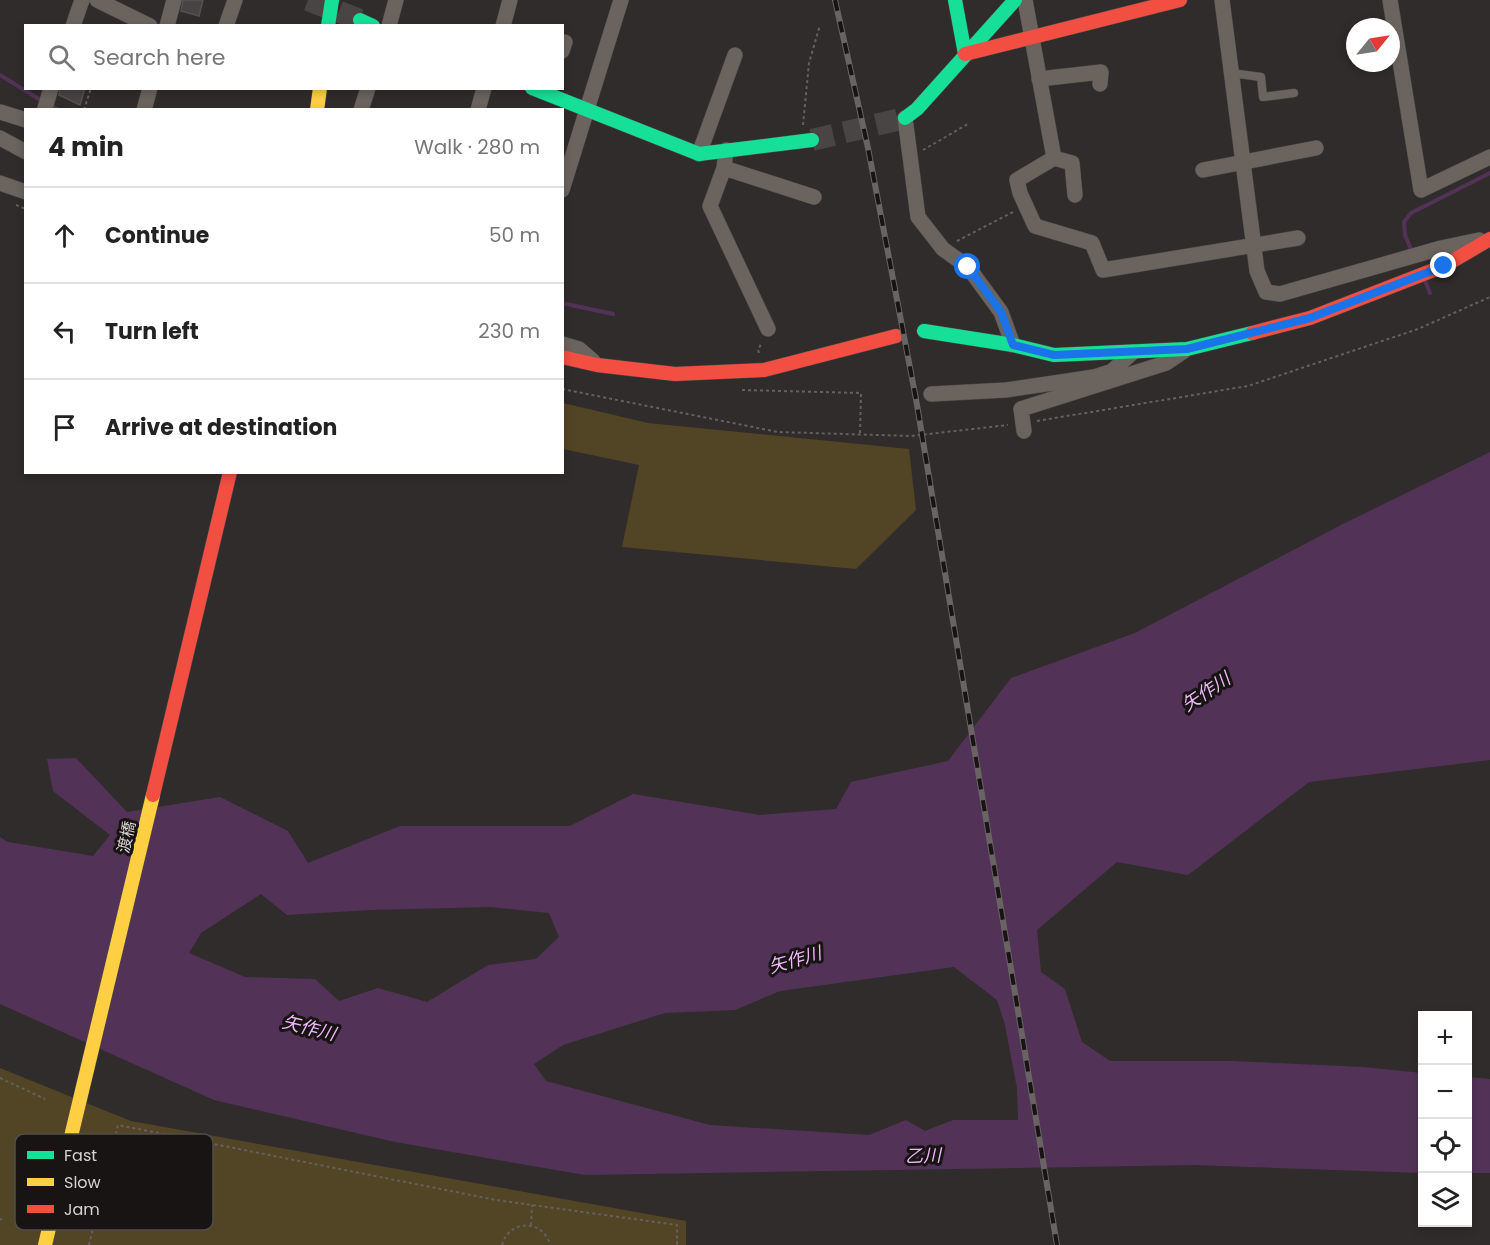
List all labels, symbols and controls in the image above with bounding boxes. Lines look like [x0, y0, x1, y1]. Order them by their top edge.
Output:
north arrow [1346, 18, 1400, 72]
search box [24, 24, 564, 90]
icon: search [45, 41, 78, 74]
text: Search here [93, 42, 226, 73]
text: 4 min [48, 129, 124, 165]
text: Walk · 280 m [414, 133, 540, 161]
icon: ahead [48, 219, 81, 252]
text: Continue [105, 220, 209, 251]
text: 50 m [489, 221, 540, 249]
route end [1430, 252, 1456, 278]
route start [954, 253, 980, 279]
icon: left [48, 315, 81, 348]
text: Turn left [105, 316, 199, 347]
text: 230 m [478, 317, 540, 345]
icon: arrive [48, 411, 81, 444]
text: Arrive at destination [105, 412, 337, 443]
water label: 矢作川 [1176, 665, 1237, 717]
street label: 渡橋 [112, 819, 141, 855]
water label: 矢作川 [765, 940, 826, 979]
water label: 矢作川 [280, 1009, 340, 1047]
map controls [1418, 1011, 1472, 1227]
button: + [1418, 1011, 1472, 1065]
button: − [1418, 1065, 1472, 1119]
button: locate [1418, 1119, 1472, 1173]
legend [15, 1134, 213, 1230]
water label: 乙川 [905, 1142, 943, 1169]
text: Fast [64, 1144, 97, 1167]
text: Slow [64, 1171, 101, 1194]
button: layers [1418, 1173, 1472, 1227]
text: Jam [64, 1198, 100, 1221]

